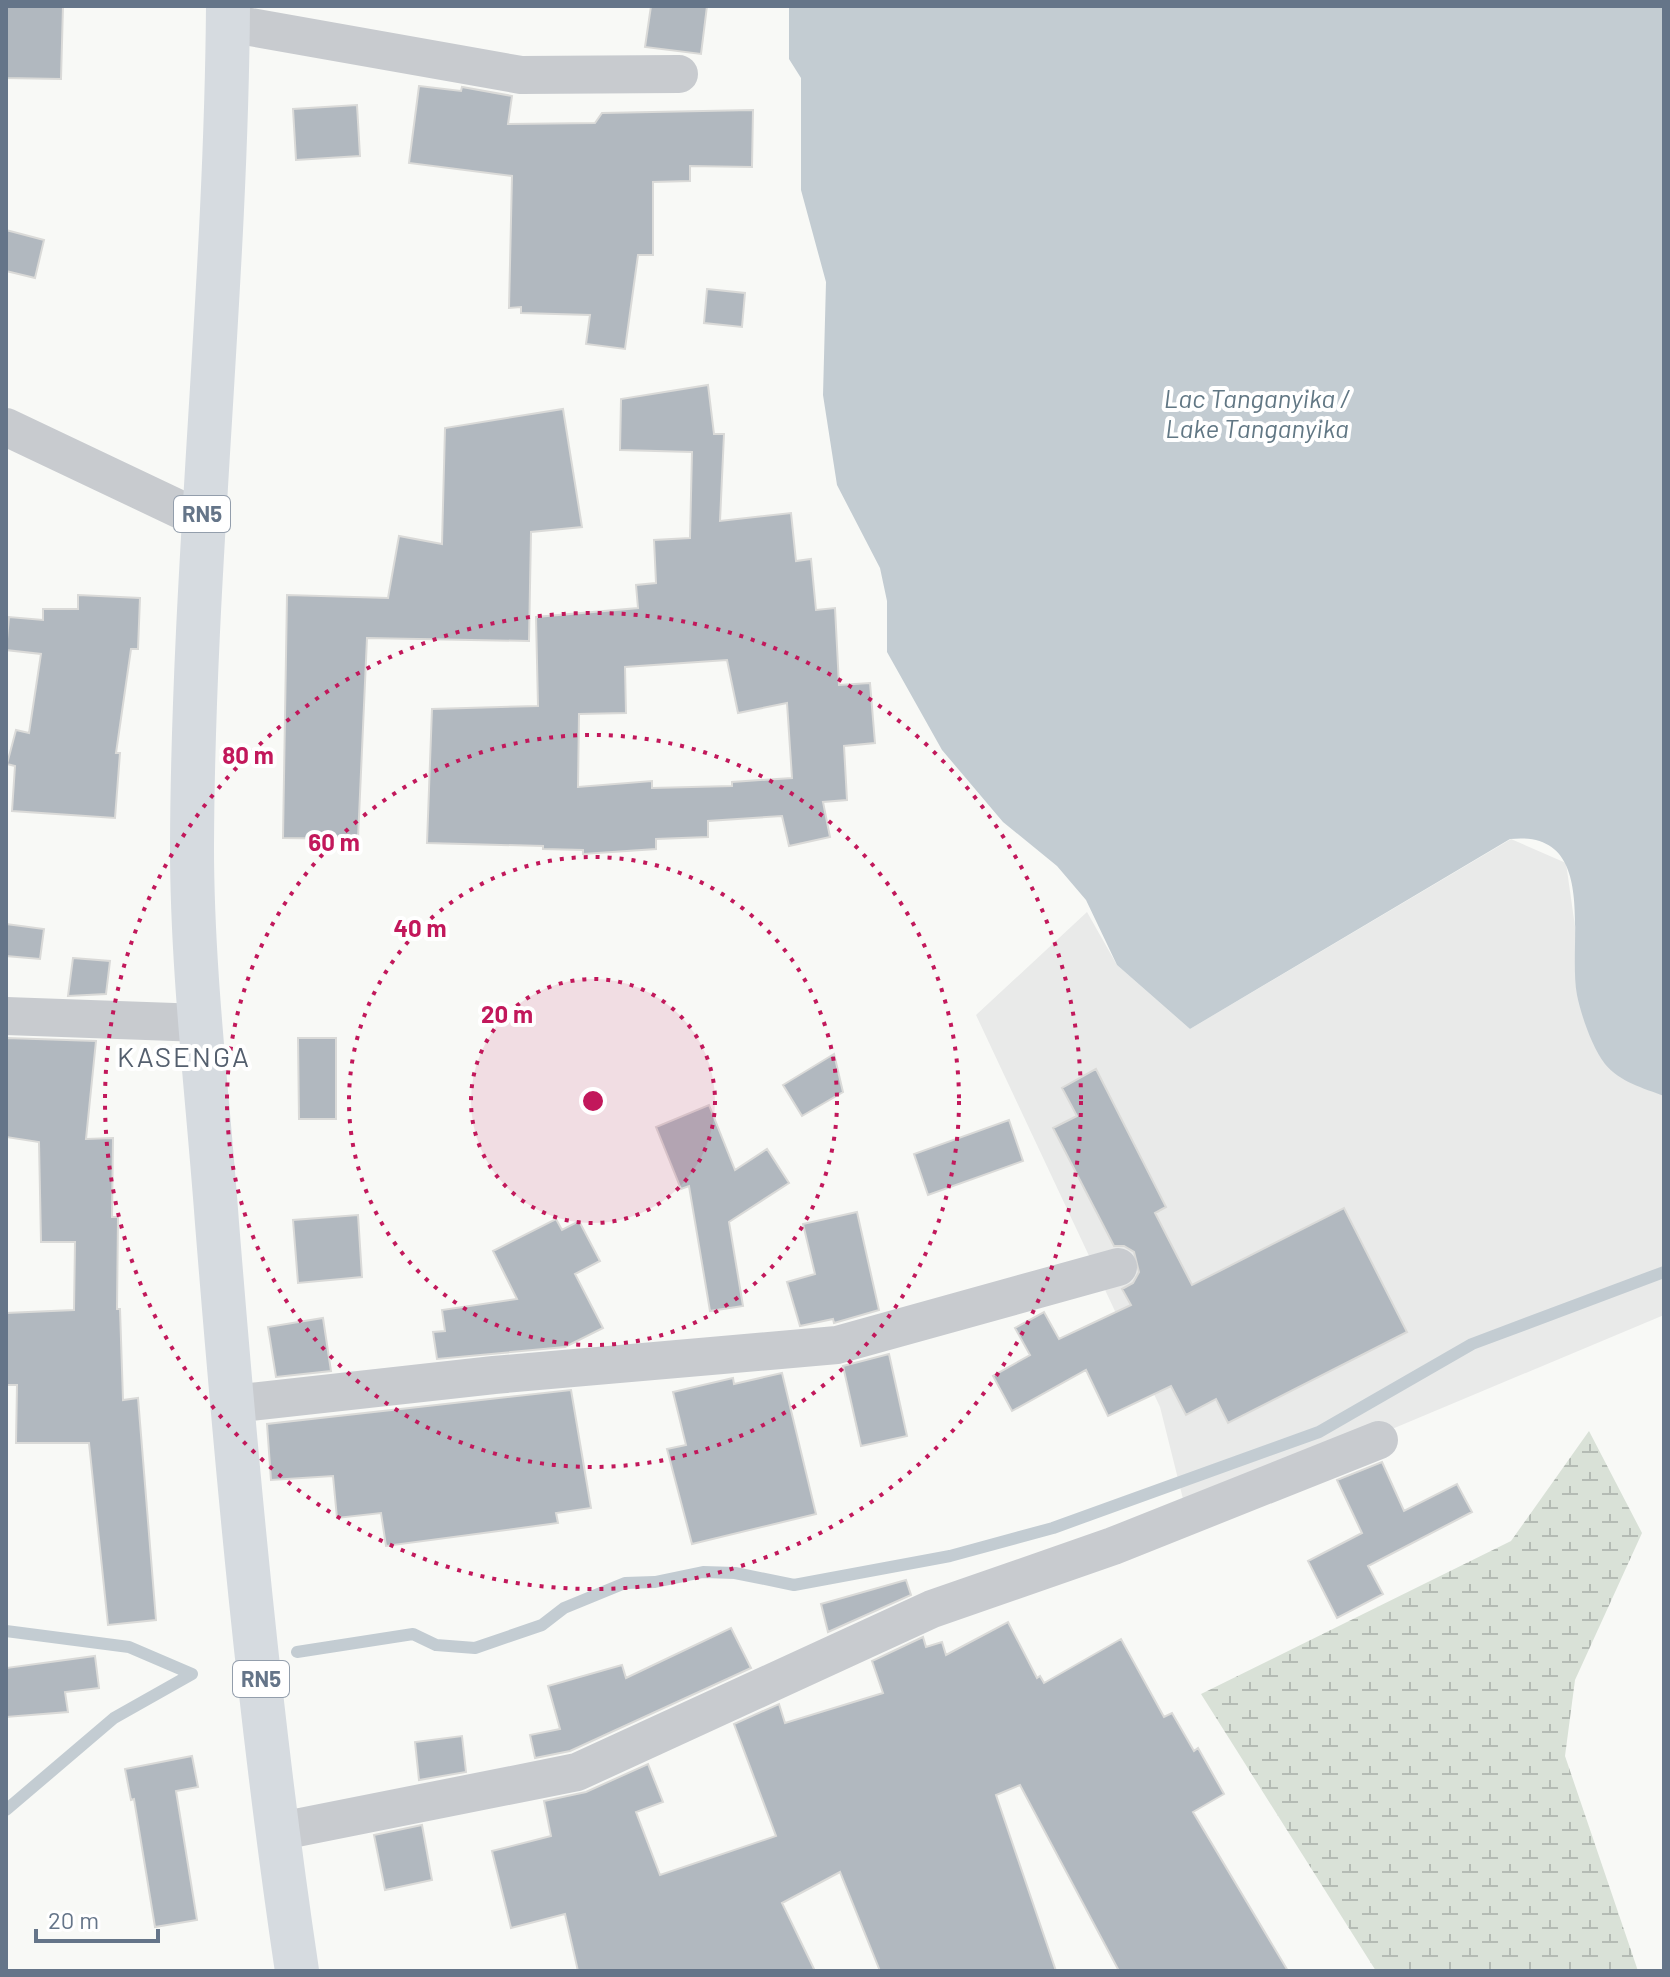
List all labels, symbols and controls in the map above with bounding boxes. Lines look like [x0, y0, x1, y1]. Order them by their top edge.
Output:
water label: Lac Tanganyika / Lake Tanganyika [1164, 382, 1350, 443]
road number: RN5 [174, 496, 230, 532]
text: 80 m [222, 740, 274, 769]
text: 60 m [308, 827, 360, 856]
text: 40 m [393, 913, 447, 942]
text: 20 m [481, 999, 533, 1028]
district label: KASENGA [117, 1039, 251, 1073]
centre of rings [579, 1087, 607, 1115]
road number: RN5 [233, 1661, 289, 1697]
scale bar [36, 1893, 158, 1943]
text: 20 m [48, 1905, 99, 1934]

